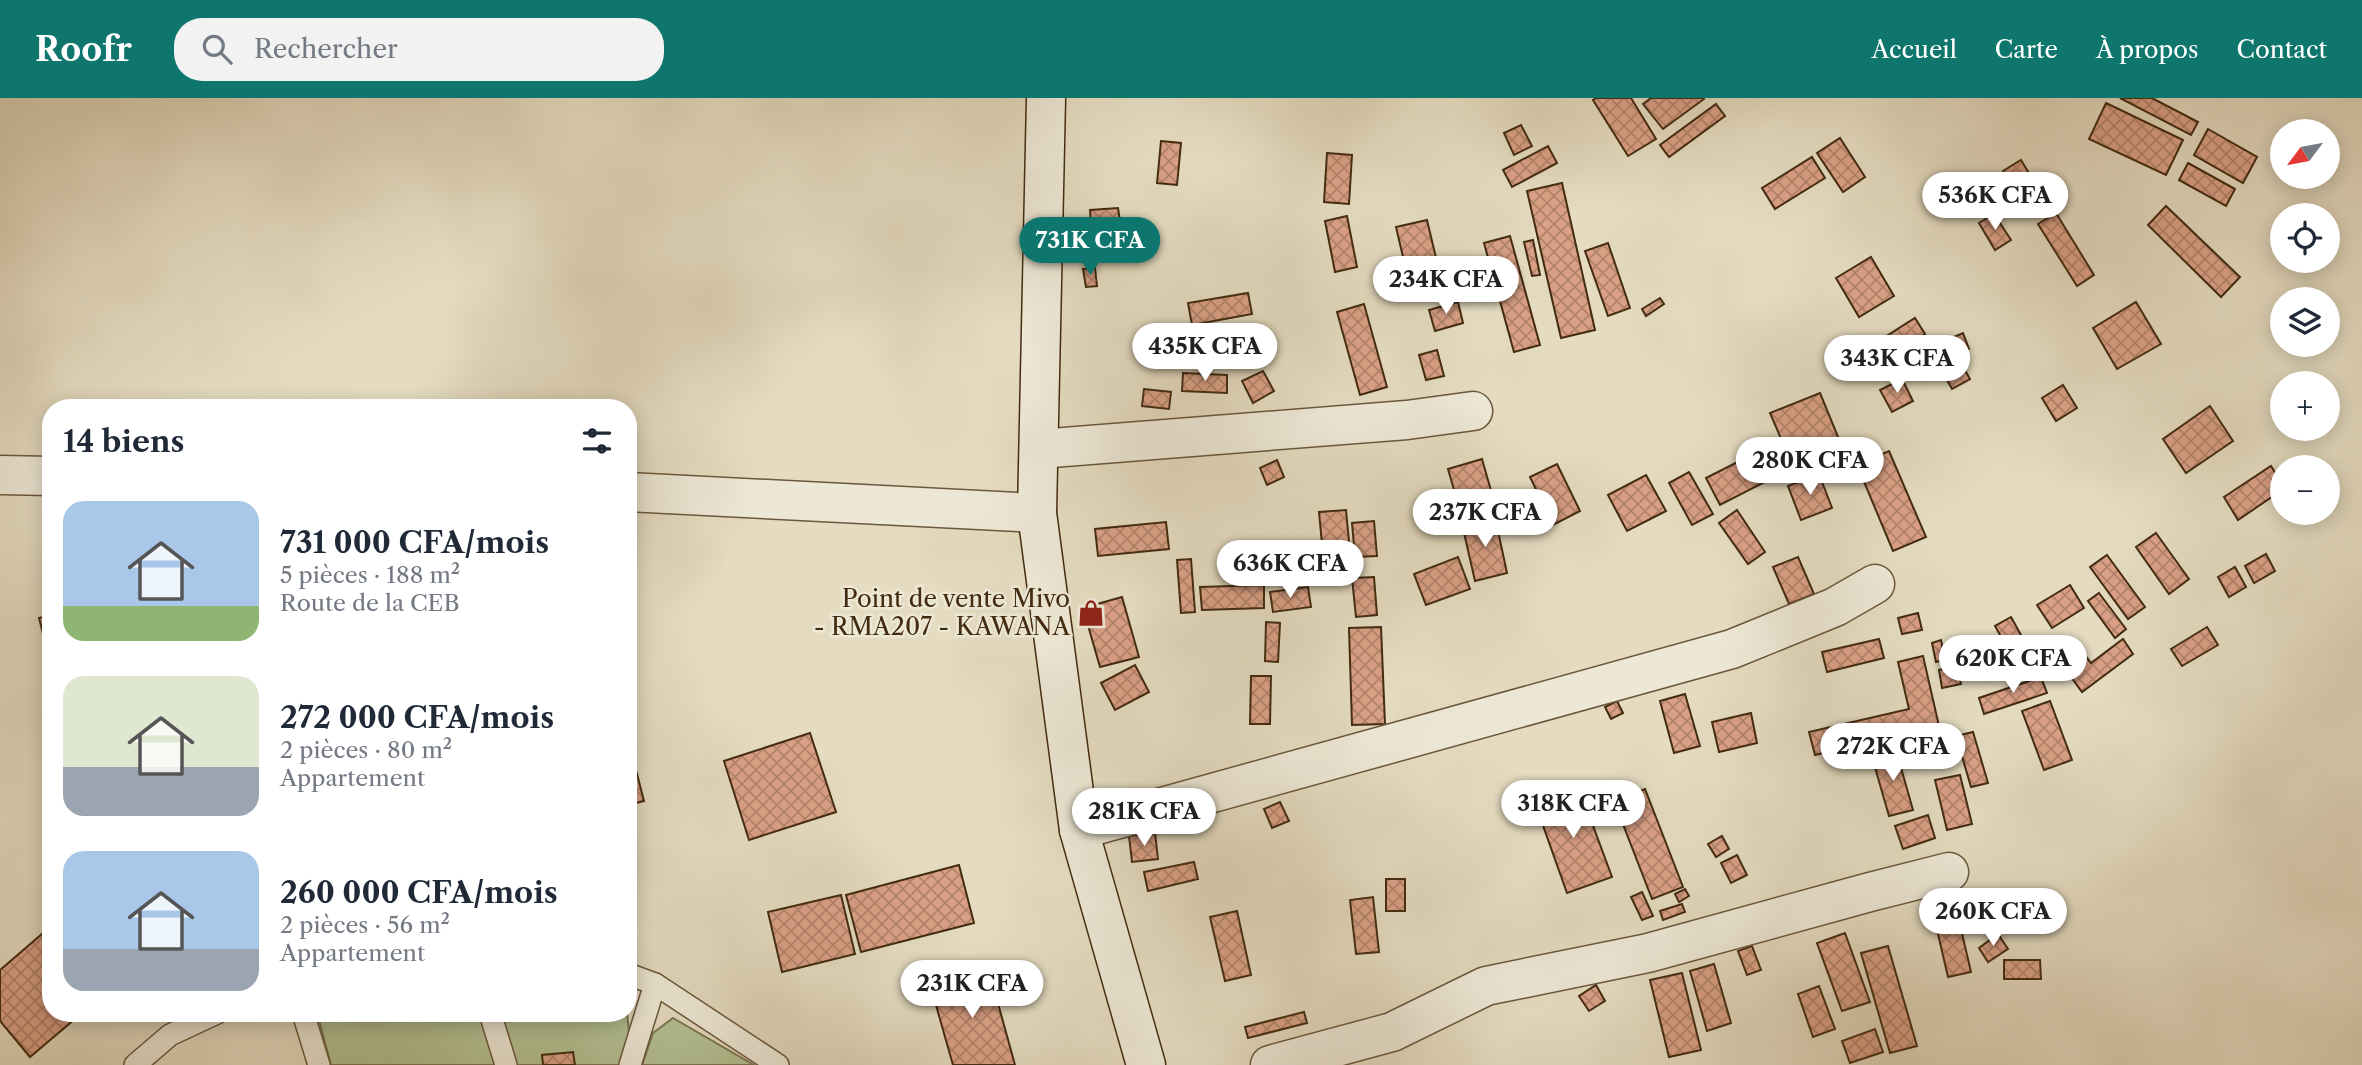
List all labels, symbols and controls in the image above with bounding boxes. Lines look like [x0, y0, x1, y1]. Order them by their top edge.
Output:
search box [174, 18, 664, 81]
text: Roofr [35, 29, 132, 70]
icon: search [198, 30, 236, 68]
text: Rechercher [254, 33, 398, 65]
text: Accueil [1872, 35, 1957, 64]
text: Carte [1995, 35, 2058, 64]
text: À propos [2096, 35, 2199, 64]
text: Contact [2237, 35, 2327, 64]
north arrow [2270, 119, 2340, 189]
map controls [2270, 119, 2340, 525]
pin: 536K CFA [1923, 172, 2067, 232]
text: 536K CFA [1938, 181, 2052, 209]
button: locate [2270, 203, 2340, 273]
pin: 731K CFA [1018, 218, 1162, 277]
text: 731K CFA [1035, 226, 1145, 254]
pin: 234K CFA [1374, 256, 1518, 316]
text: 234K CFA [1389, 265, 1503, 293]
button: layers [2270, 287, 2340, 357]
pin: 435K CFA [1133, 324, 1277, 383]
text: 435K CFA [1148, 332, 1262, 360]
pin: 343K CFA [1825, 336, 1969, 395]
text: 343K CFA [1840, 344, 1954, 372]
button: + [2270, 371, 2340, 441]
icon: filters [578, 422, 616, 460]
text: 14 biens [63, 423, 184, 460]
pin: 280K CFA [1738, 438, 1882, 497]
text: 280K CFA [1752, 446, 1868, 474]
button: − [2270, 455, 2340, 525]
pin: 237K CFA [1413, 490, 1557, 549]
text: 237K CFA [1429, 498, 1541, 526]
text: 731 000 CFA/mois [280, 524, 549, 561]
icon: home [119, 529, 203, 613]
pin: 636K CFA [1218, 540, 1362, 600]
text: 636K CFA [1233, 549, 1347, 577]
text: 5 pièces · 188 m² [280, 561, 460, 589]
place label: Point de vente Mivo - RMA207 - KAWANA [814, 584, 1071, 641]
text: Route de la CEB [280, 589, 460, 617]
shop icon: Point de vente Mivo - RMA207 - KAWANA [1076, 598, 1106, 628]
pin: 620K CFA [1941, 636, 2085, 695]
text: 620K CFA [1955, 644, 2071, 672]
text: 272 000 CFA/mois [280, 699, 554, 736]
icon: home [119, 704, 203, 788]
pin: 272K CFA [1821, 724, 1965, 783]
text: 272K CFA [1836, 732, 1950, 760]
text: 2 pièces · 80 m² [280, 736, 452, 764]
text: Appartement [280, 764, 425, 792]
pin: 318K CFA [1501, 780, 1645, 840]
pin: 281K CFA [1072, 788, 1216, 848]
text: 318K CFA [1517, 789, 1629, 817]
text: 281K CFA [1088, 797, 1200, 825]
text: 260 000 CFA/mois [280, 874, 558, 911]
icon: home [119, 879, 203, 963]
pin: 260K CFA [1921, 888, 2065, 948]
text: 260K CFA [1935, 897, 2051, 925]
text: 2 pièces · 56 m² [280, 911, 450, 939]
text: Appartement [280, 939, 425, 967]
pin: 231K CFA [900, 960, 1044, 1020]
text: 231K CFA [916, 969, 1028, 997]

